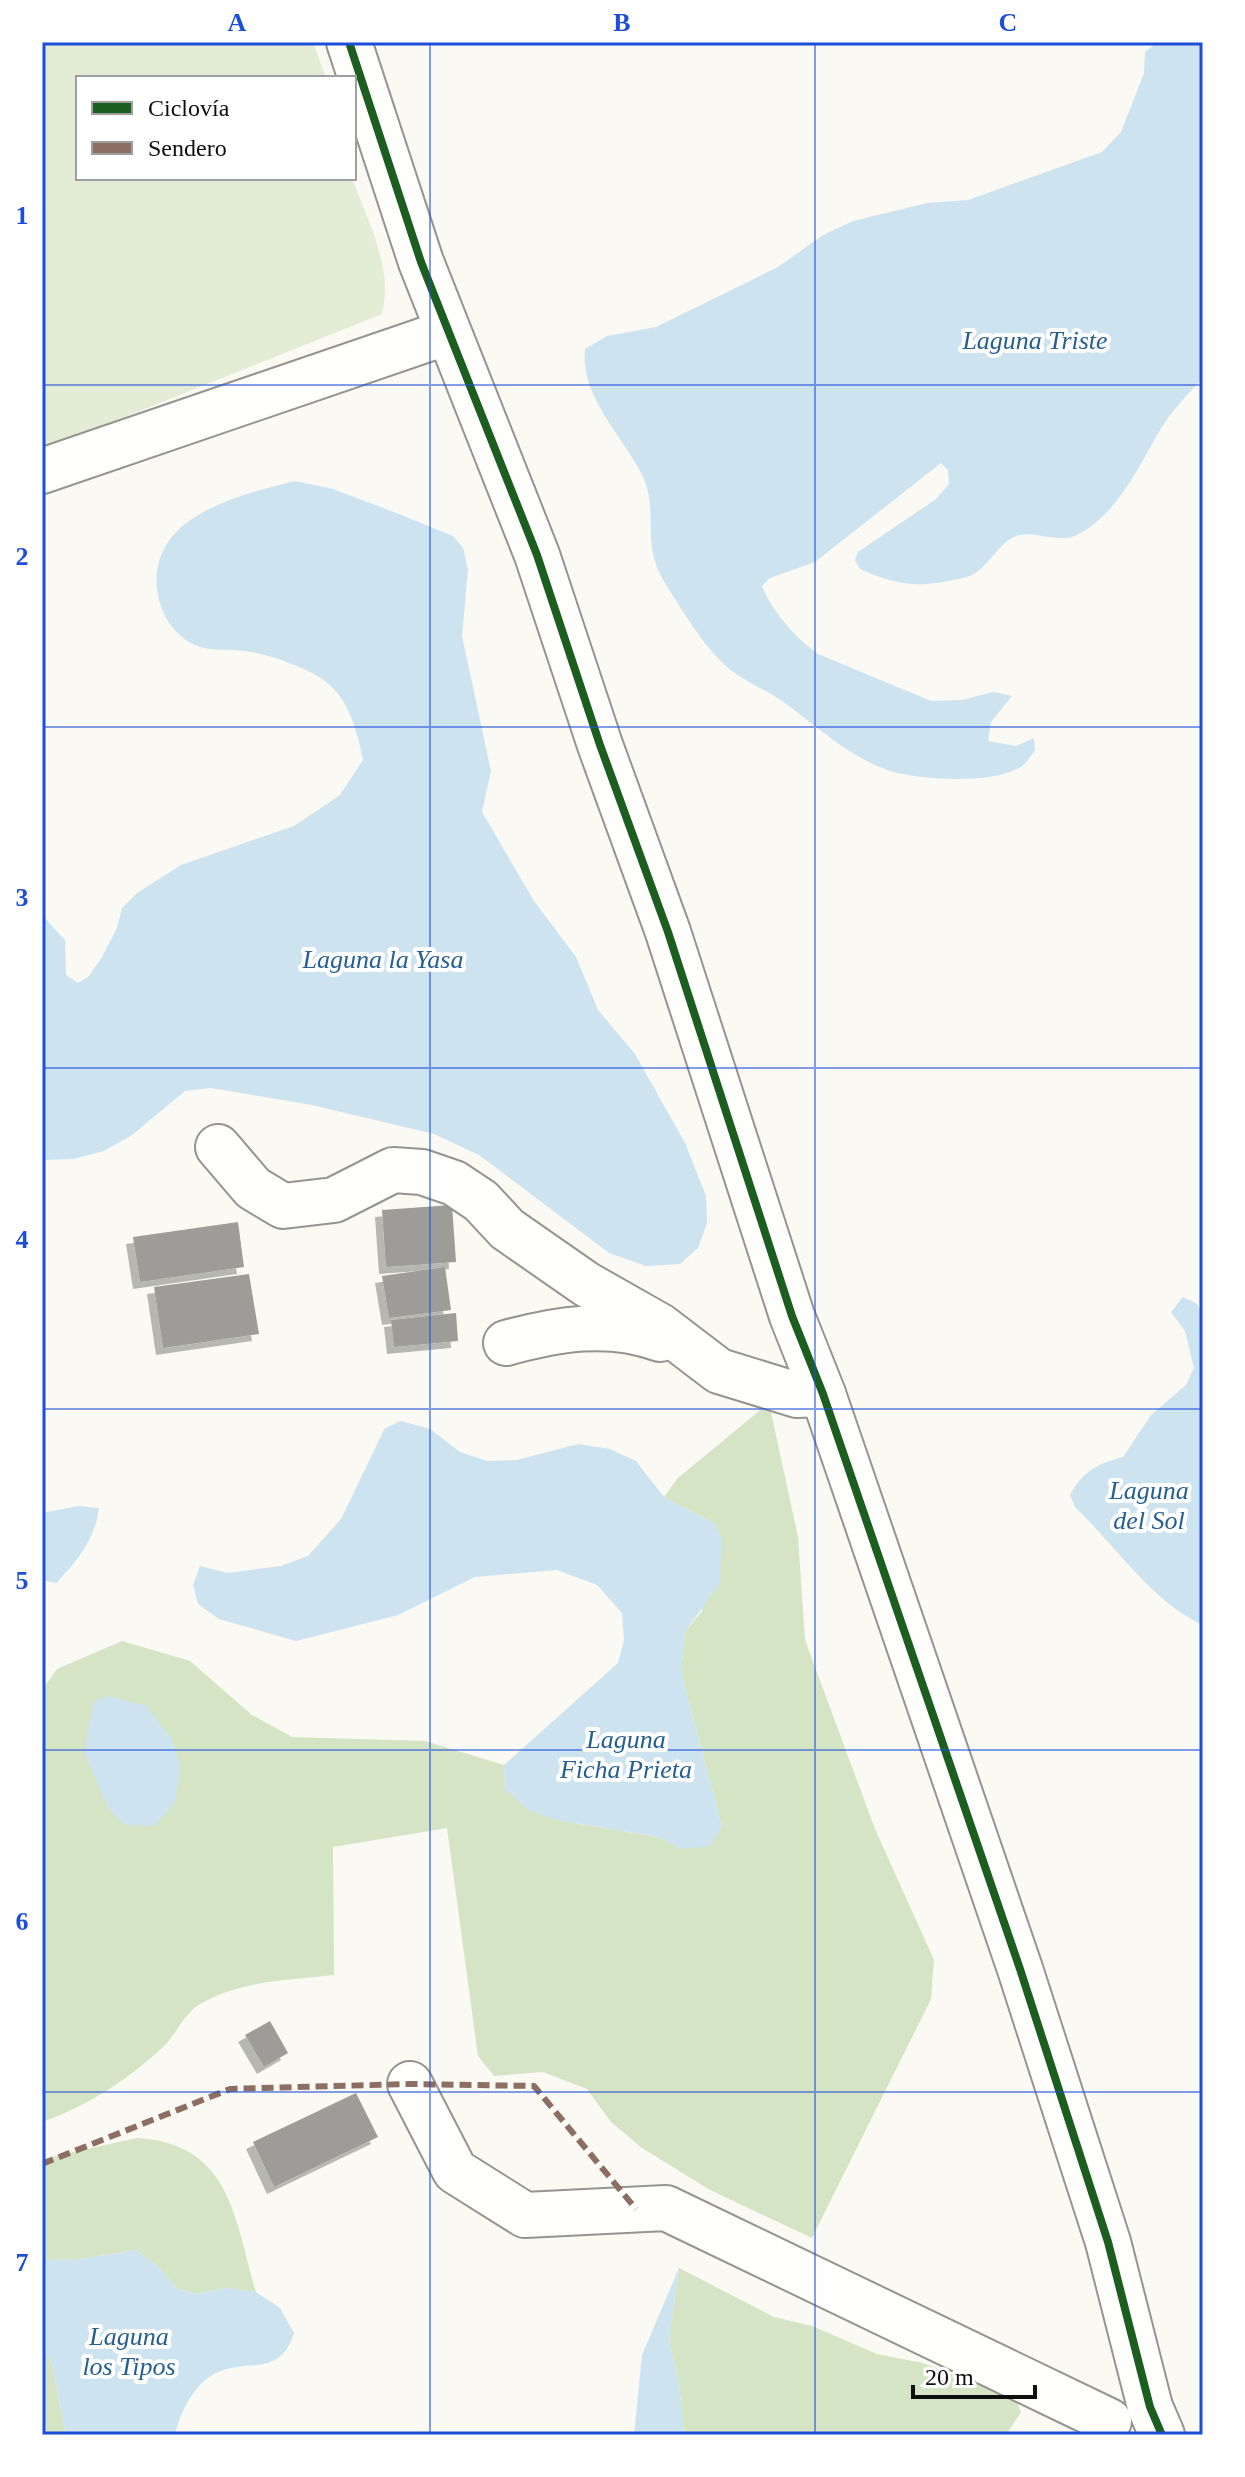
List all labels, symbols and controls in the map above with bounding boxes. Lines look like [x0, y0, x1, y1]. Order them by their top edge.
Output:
text: A [228, 8, 247, 37]
text: B [613, 8, 631, 37]
text: C [999, 8, 1017, 37]
legend [76, 76, 356, 180]
text: Ciclovía [148, 95, 230, 121]
text: Sendero [148, 135, 227, 161]
text: 1 [16, 201, 29, 230]
water label: Laguna Triste [961, 326, 1108, 355]
text: 2 [16, 542, 29, 571]
text: 3 [16, 883, 29, 912]
water label: Laguna la Yasa [302, 945, 463, 974]
text: 4 [16, 1225, 29, 1254]
water label: Laguna del Sol [1108, 1476, 1189, 1535]
text: 5 [16, 1566, 29, 1595]
water label: Laguna Ficha Prieta [559, 1725, 692, 1784]
text: 6 [16, 1907, 29, 1936]
text: 7 [16, 2248, 29, 2277]
water label: Laguna los Tipos [82, 2322, 176, 2381]
scale bar [913, 2349, 1035, 2399]
text: 20 m [925, 2364, 974, 2390]

